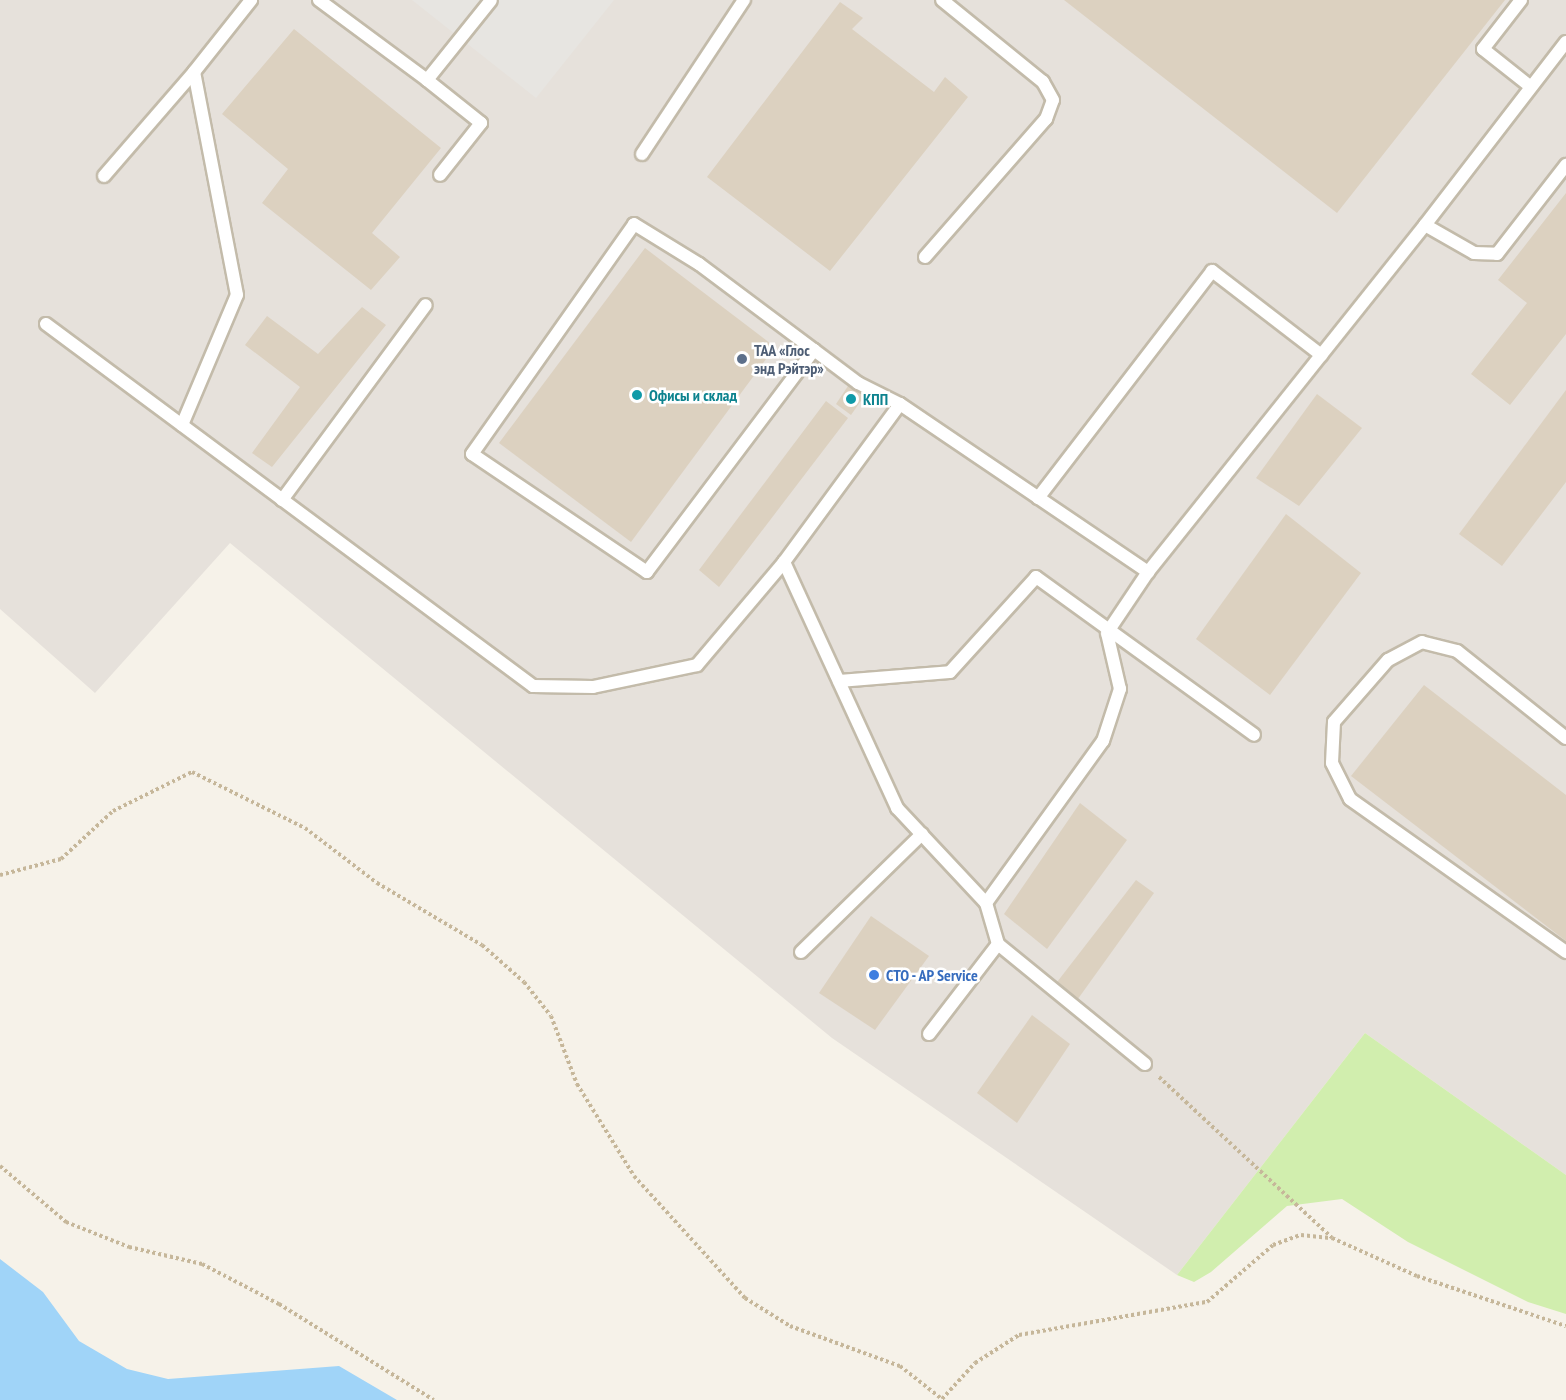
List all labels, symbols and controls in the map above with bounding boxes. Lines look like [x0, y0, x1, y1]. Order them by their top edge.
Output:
place label: ТАА «Глос энд Рэйтэр» [754, 340, 824, 378]
marker: ТАА «Глос энд Рэйтэр» [735, 352, 749, 366]
place label: Офисы и склад [649, 385, 737, 405]
marker: Офисы и склад [630, 388, 644, 402]
place label: КПП [863, 389, 888, 409]
marker: КПП [844, 392, 858, 406]
place label: СТО - AP Service [886, 965, 980, 985]
marker: СТО - AP Service [867, 968, 881, 982]

